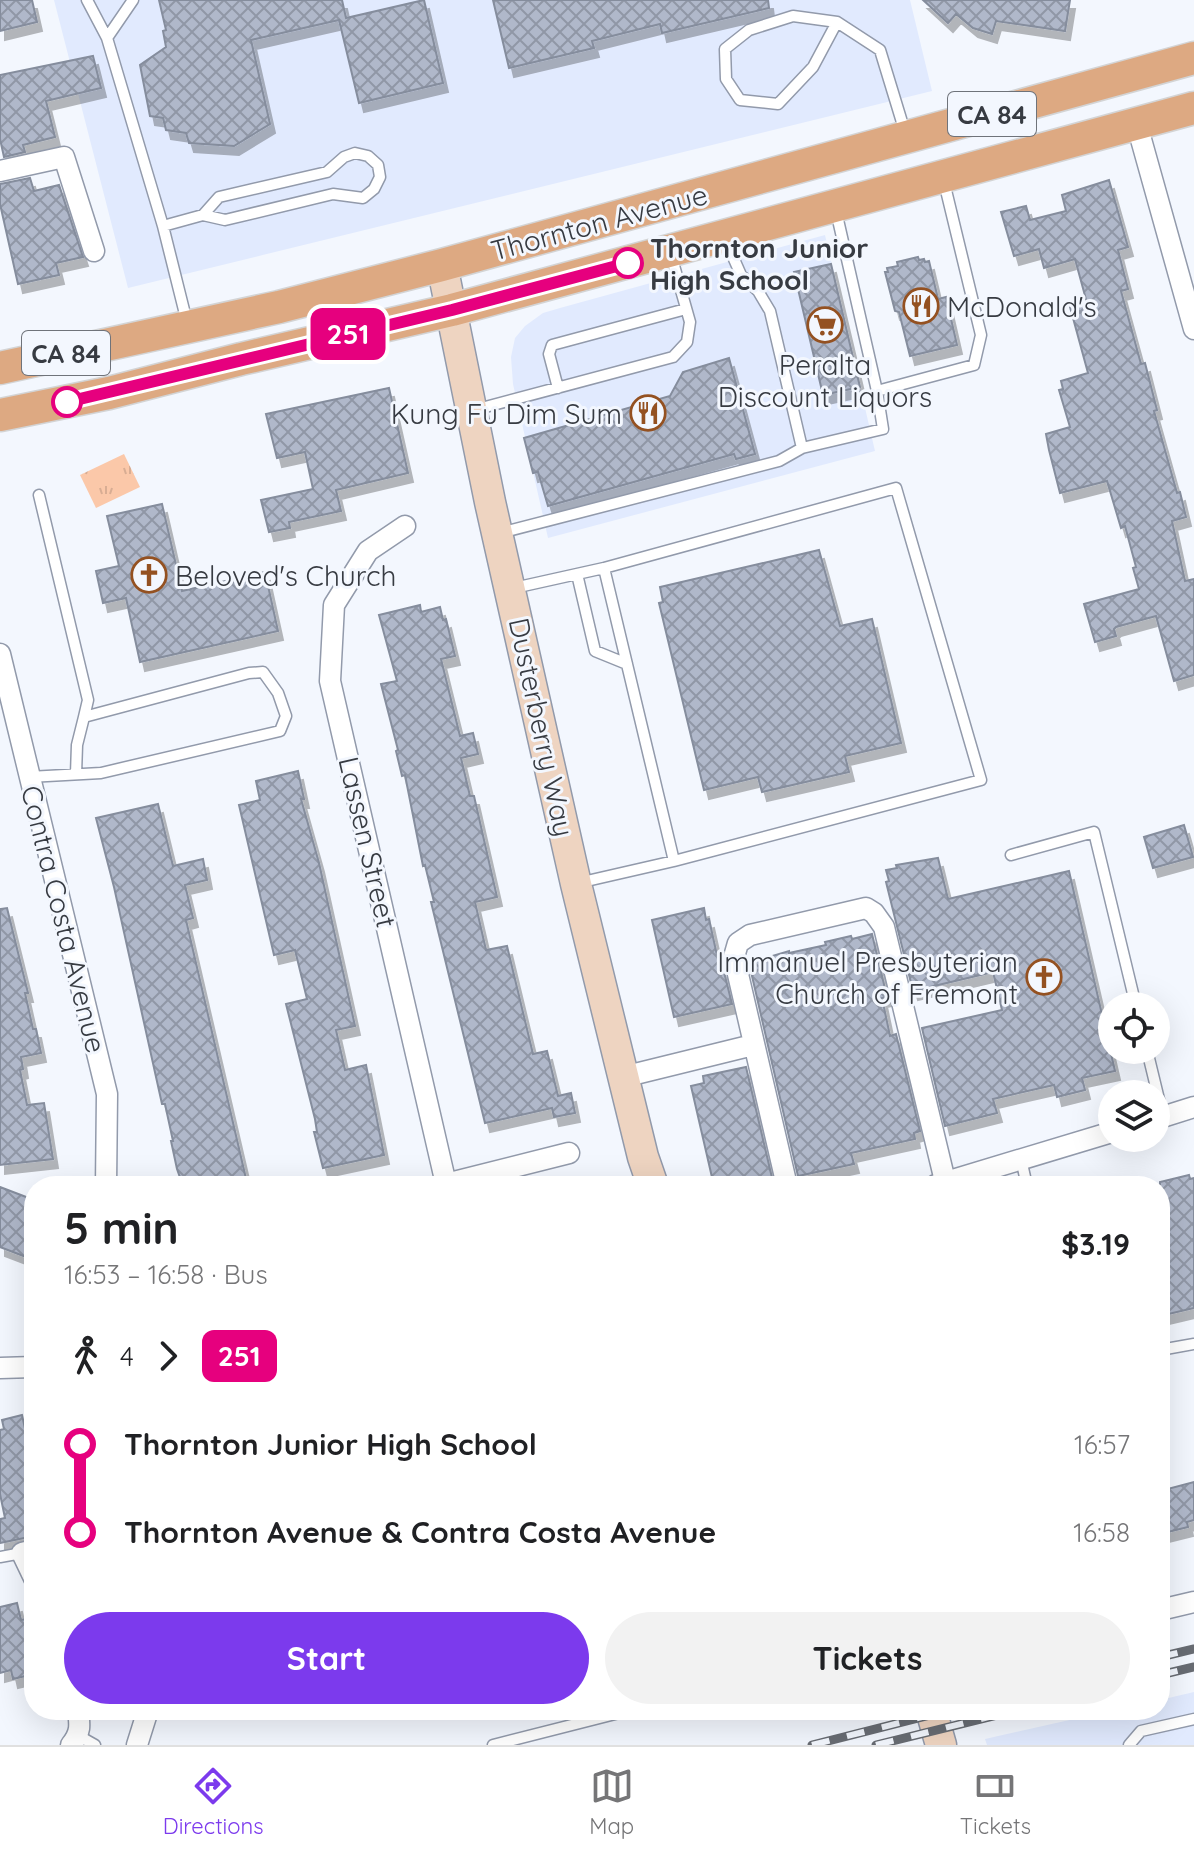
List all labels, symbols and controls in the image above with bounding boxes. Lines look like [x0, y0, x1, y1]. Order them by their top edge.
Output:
road number: CA 84 [948, 92, 1036, 136]
street label: Thornton Avenue [487, 176, 711, 268]
place label: Thornton Junior High School [650, 230, 868, 297]
marker: Thornton Junior High School [613, 248, 643, 278]
restaurant icon: McDonald's [902, 287, 940, 325]
place label: McDonald's [947, 289, 1097, 324]
supermarket icon: Peralta Discount Liquors [806, 306, 844, 344]
line badge: 251 [302, 308, 394, 360]
text: 251 [327, 316, 369, 351]
road number: CA 84 [22, 331, 110, 375]
place label: Peralta Discount Liquors [718, 347, 932, 414]
unlabelled marker [52, 387, 82, 417]
restaurant icon: Kung Fu Dim Sum [629, 394, 667, 432]
place label: Kung Fu Dim Sum [391, 396, 622, 431]
church icon: Beloved's Church [130, 556, 168, 594]
place label: Beloved's Church [175, 558, 396, 593]
street label: Dusterberry Way [502, 614, 582, 840]
street label: Lassen Street [331, 753, 405, 931]
street label: Contra Costa Avenue [14, 782, 114, 1056]
place label: Immanuel Presbyterian Church of Fremont [717, 944, 1018, 1011]
church icon: Immanuel Presbyterian Church of Fremont [1025, 958, 1063, 996]
map controls [1098, 992, 1170, 1152]
button: locate [1098, 992, 1170, 1064]
button: layers [1098, 1080, 1170, 1152]
text: 5 min [64, 1200, 179, 1255]
text: $3.19 [1061, 1225, 1130, 1263]
text: 16:53 – 16:58 · Bus [64, 1258, 268, 1291]
icon: walk [64, 1334, 108, 1378]
icon: forward [146, 1334, 190, 1378]
text: 251 [218, 1338, 261, 1373]
text: 4 [120, 1340, 134, 1373]
text: Thornton Junior High School [124, 1425, 537, 1463]
text: 16:57 [1074, 1428, 1130, 1461]
text: Thornton Avenue & Contra Costa Avenue [124, 1513, 716, 1551]
text: 16:58 [1073, 1516, 1130, 1549]
button: Start [64, 1612, 589, 1704]
button: Tickets [605, 1612, 1130, 1704]
tab: Directions [163, 1764, 264, 1840]
tab: Map [589, 1764, 634, 1840]
tab: Tickets [960, 1764, 1031, 1840]

